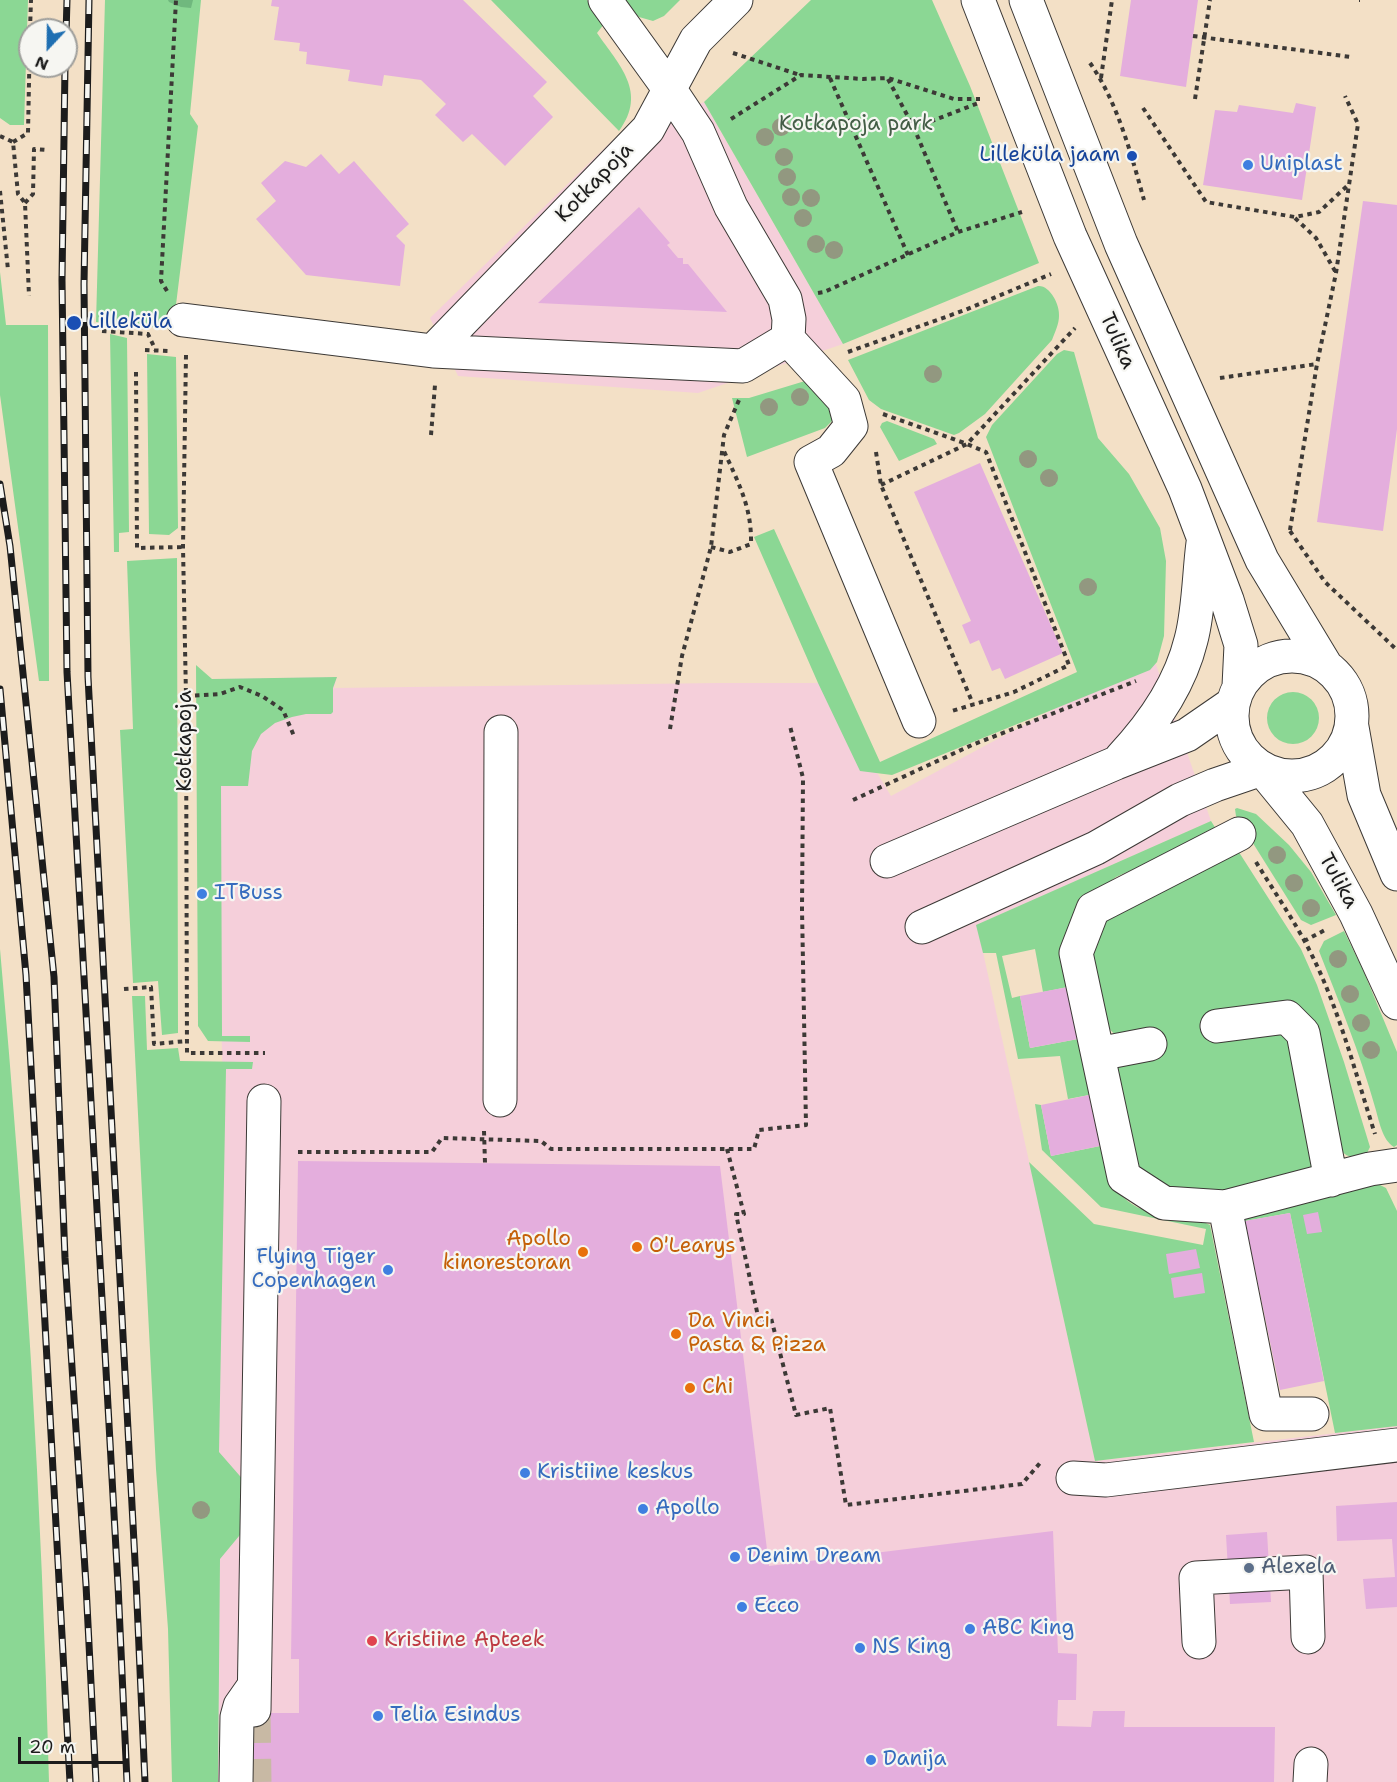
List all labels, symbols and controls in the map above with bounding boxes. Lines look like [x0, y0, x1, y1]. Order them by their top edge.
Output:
north arrow [18, 18, 78, 78]
text: N [32, 51, 52, 75]
park label: Kotkapoja park [779, 112, 933, 138]
street label: Kotkapoja [551, 138, 639, 228]
place label: Lilleküla jaam [979, 143, 1120, 169]
marker: Lilleküla jaam [1125, 149, 1139, 163]
place label: Uniplast [1260, 152, 1343, 178]
marker: Uniplast [1241, 158, 1255, 172]
street label: Tulika [1093, 309, 1141, 373]
place label: Lilleküla [88, 310, 172, 336]
marker: Lilleküla [65, 314, 83, 332]
street label: Kotkapoja [173, 690, 199, 792]
street label: Tulika [1313, 849, 1363, 913]
place label: ITBuss [214, 881, 283, 907]
marker: ITBuss [195, 887, 209, 901]
place label: Apollo kinorestoran [443, 1227, 571, 1277]
place label: O'Learys [649, 1234, 736, 1260]
marker: O'Learys [630, 1240, 644, 1254]
place label: Flying Tiger Copenhagen [252, 1245, 376, 1295]
marker: Apollo kinorestoran [576, 1245, 590, 1259]
marker: Flying Tiger Copenhagen [381, 1263, 395, 1277]
place label: Da Vinci Pasta & Pizza [688, 1309, 826, 1359]
marker: Da Vinci Pasta & Pizza [669, 1327, 683, 1341]
place label: Chi [702, 1375, 733, 1401]
marker: Chi [683, 1381, 697, 1395]
place label: Kristiine keskus [537, 1460, 693, 1486]
marker: Kristiine keskus [518, 1466, 532, 1480]
place label: Apollo [655, 1496, 720, 1522]
marker: Apollo [636, 1502, 650, 1516]
place label: Denim Dream [747, 1544, 881, 1570]
marker: Denim Dream [728, 1550, 742, 1564]
place label: Alexela [1261, 1555, 1336, 1581]
marker: Alexela [1242, 1561, 1256, 1575]
place label: Ecco [754, 1594, 800, 1620]
marker: Ecco [735, 1600, 749, 1614]
place label: ABC King [982, 1616, 1074, 1642]
marker: ABC King [963, 1622, 977, 1636]
place label: Kristiine Apteek [384, 1628, 545, 1654]
marker: Kristiine Apteek [365, 1634, 379, 1648]
place label: NS King [872, 1635, 951, 1661]
marker: NS King [853, 1641, 867, 1655]
place label: Telia Esindus [390, 1703, 521, 1729]
marker: Telia Esindus [371, 1709, 385, 1723]
scale bar [21, 1725, 129, 1763]
text: 20 m [29, 1735, 75, 1759]
place label: Danija [883, 1747, 947, 1773]
marker: Danija [864, 1753, 878, 1767]

